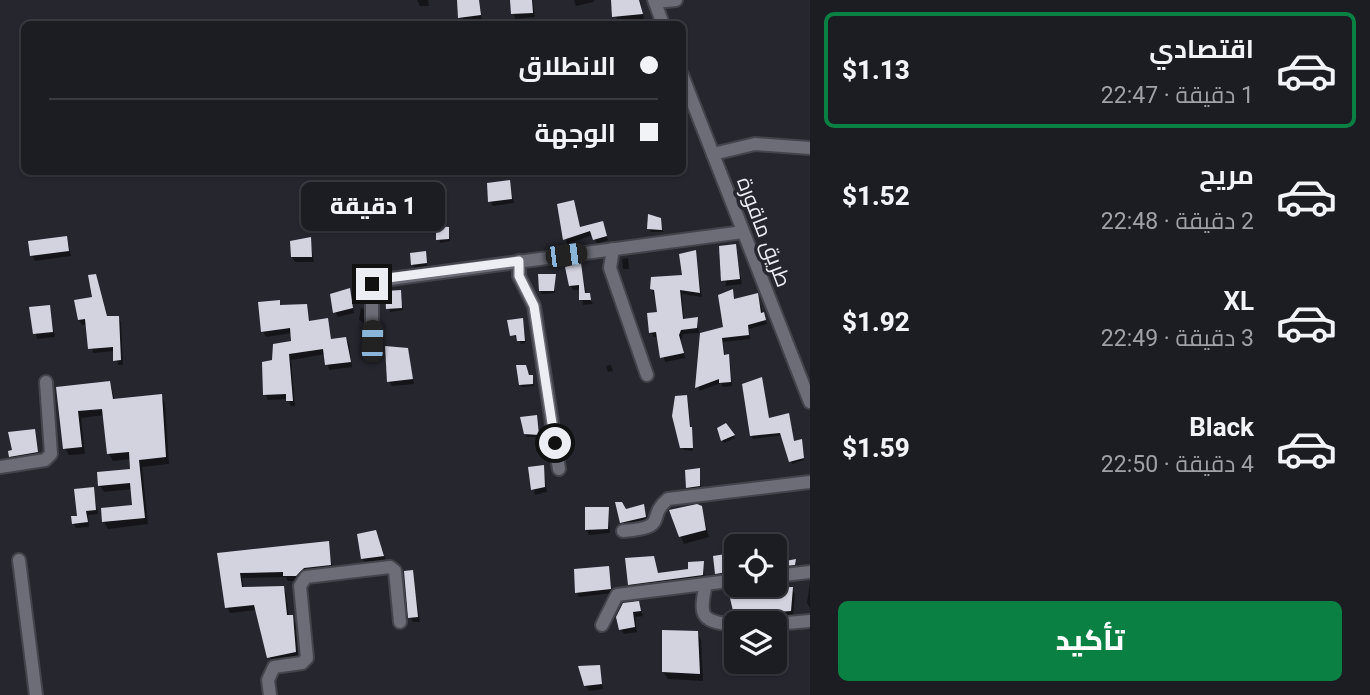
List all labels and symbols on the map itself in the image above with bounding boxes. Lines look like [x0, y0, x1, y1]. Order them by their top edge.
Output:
street label: طريق ماقورة [731, 174, 796, 291]
callout: 1 دقيقة [300, 182, 444, 232]
car [544, 242, 589, 268]
route end [356, 268, 388, 300]
car [362, 320, 383, 362]
route start [539, 427, 571, 459]

